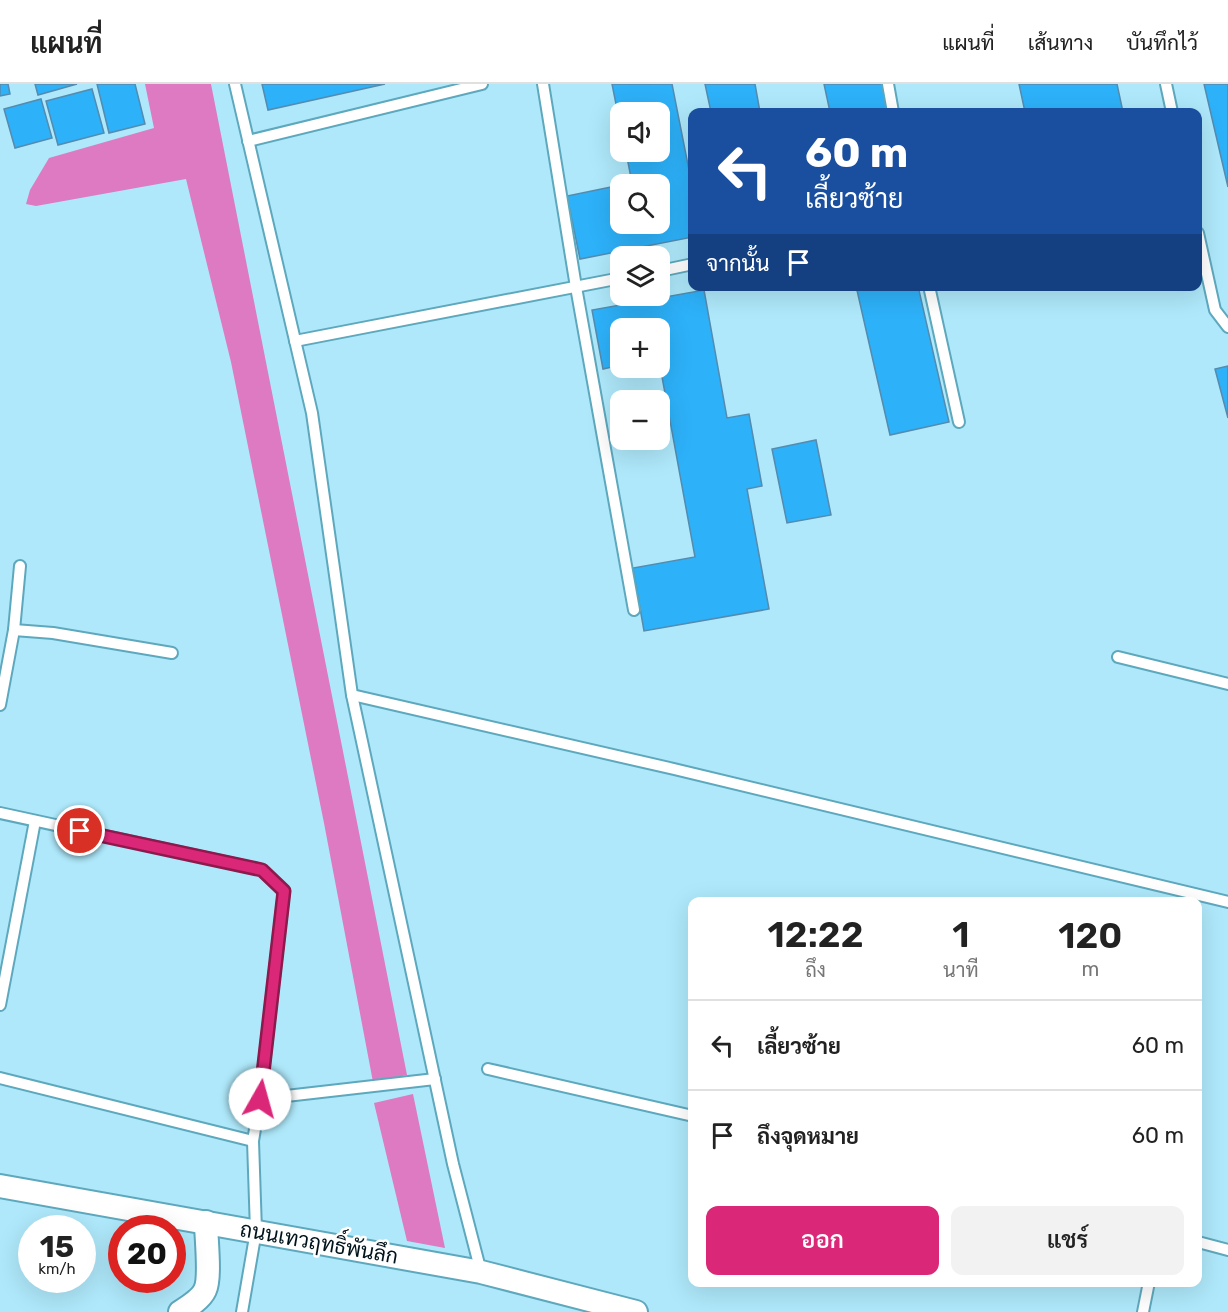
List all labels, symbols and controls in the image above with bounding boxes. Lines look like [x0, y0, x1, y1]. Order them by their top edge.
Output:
text: แผนที่ [30, 27, 103, 60]
text: แผนที่ [942, 30, 995, 55]
text: เส้นทาง [1028, 30, 1093, 55]
text: บันทึกไว้ [1126, 30, 1198, 55]
map controls [610, 102, 670, 450]
button: sound [610, 102, 670, 162]
text: 60 m [805, 128, 908, 178]
icon: left [706, 132, 784, 210]
button: search [610, 174, 670, 234]
text: เลี้ยวซ้าย [805, 183, 903, 215]
button: layers [610, 246, 670, 306]
icon: arrive [782, 246, 815, 279]
text: จากนั้น [706, 250, 770, 277]
button: + [610, 318, 670, 378]
button: − [610, 390, 670, 450]
pin [54, 805, 105, 856]
icon: arrive [63, 814, 96, 847]
text: 12:22 [768, 913, 864, 956]
text: 1 [952, 913, 970, 956]
text: 120 [1058, 914, 1122, 957]
text: m [1081, 957, 1099, 981]
text: ถึง [805, 958, 826, 982]
text: นาที [943, 958, 979, 982]
icon: left [706, 1029, 739, 1062]
text: 60 m [1132, 1032, 1184, 1059]
text: เลี้ยวซ้าย [757, 1033, 841, 1060]
position arrow [228, 1067, 292, 1131]
icon: arrive [706, 1119, 739, 1152]
text: 60 m [1132, 1122, 1184, 1149]
text: ถึงจุดหมาย [757, 1123, 859, 1150]
button: ออก [706, 1206, 939, 1275]
button: แชร์ [951, 1206, 1184, 1275]
street label: ถนนเทวฤทธิ์พันลึก [238, 1209, 401, 1269]
speed limit sign: 20 [108, 1215, 186, 1293]
text: 15 [40, 1229, 74, 1265]
text: km/h [38, 1260, 76, 1278]

